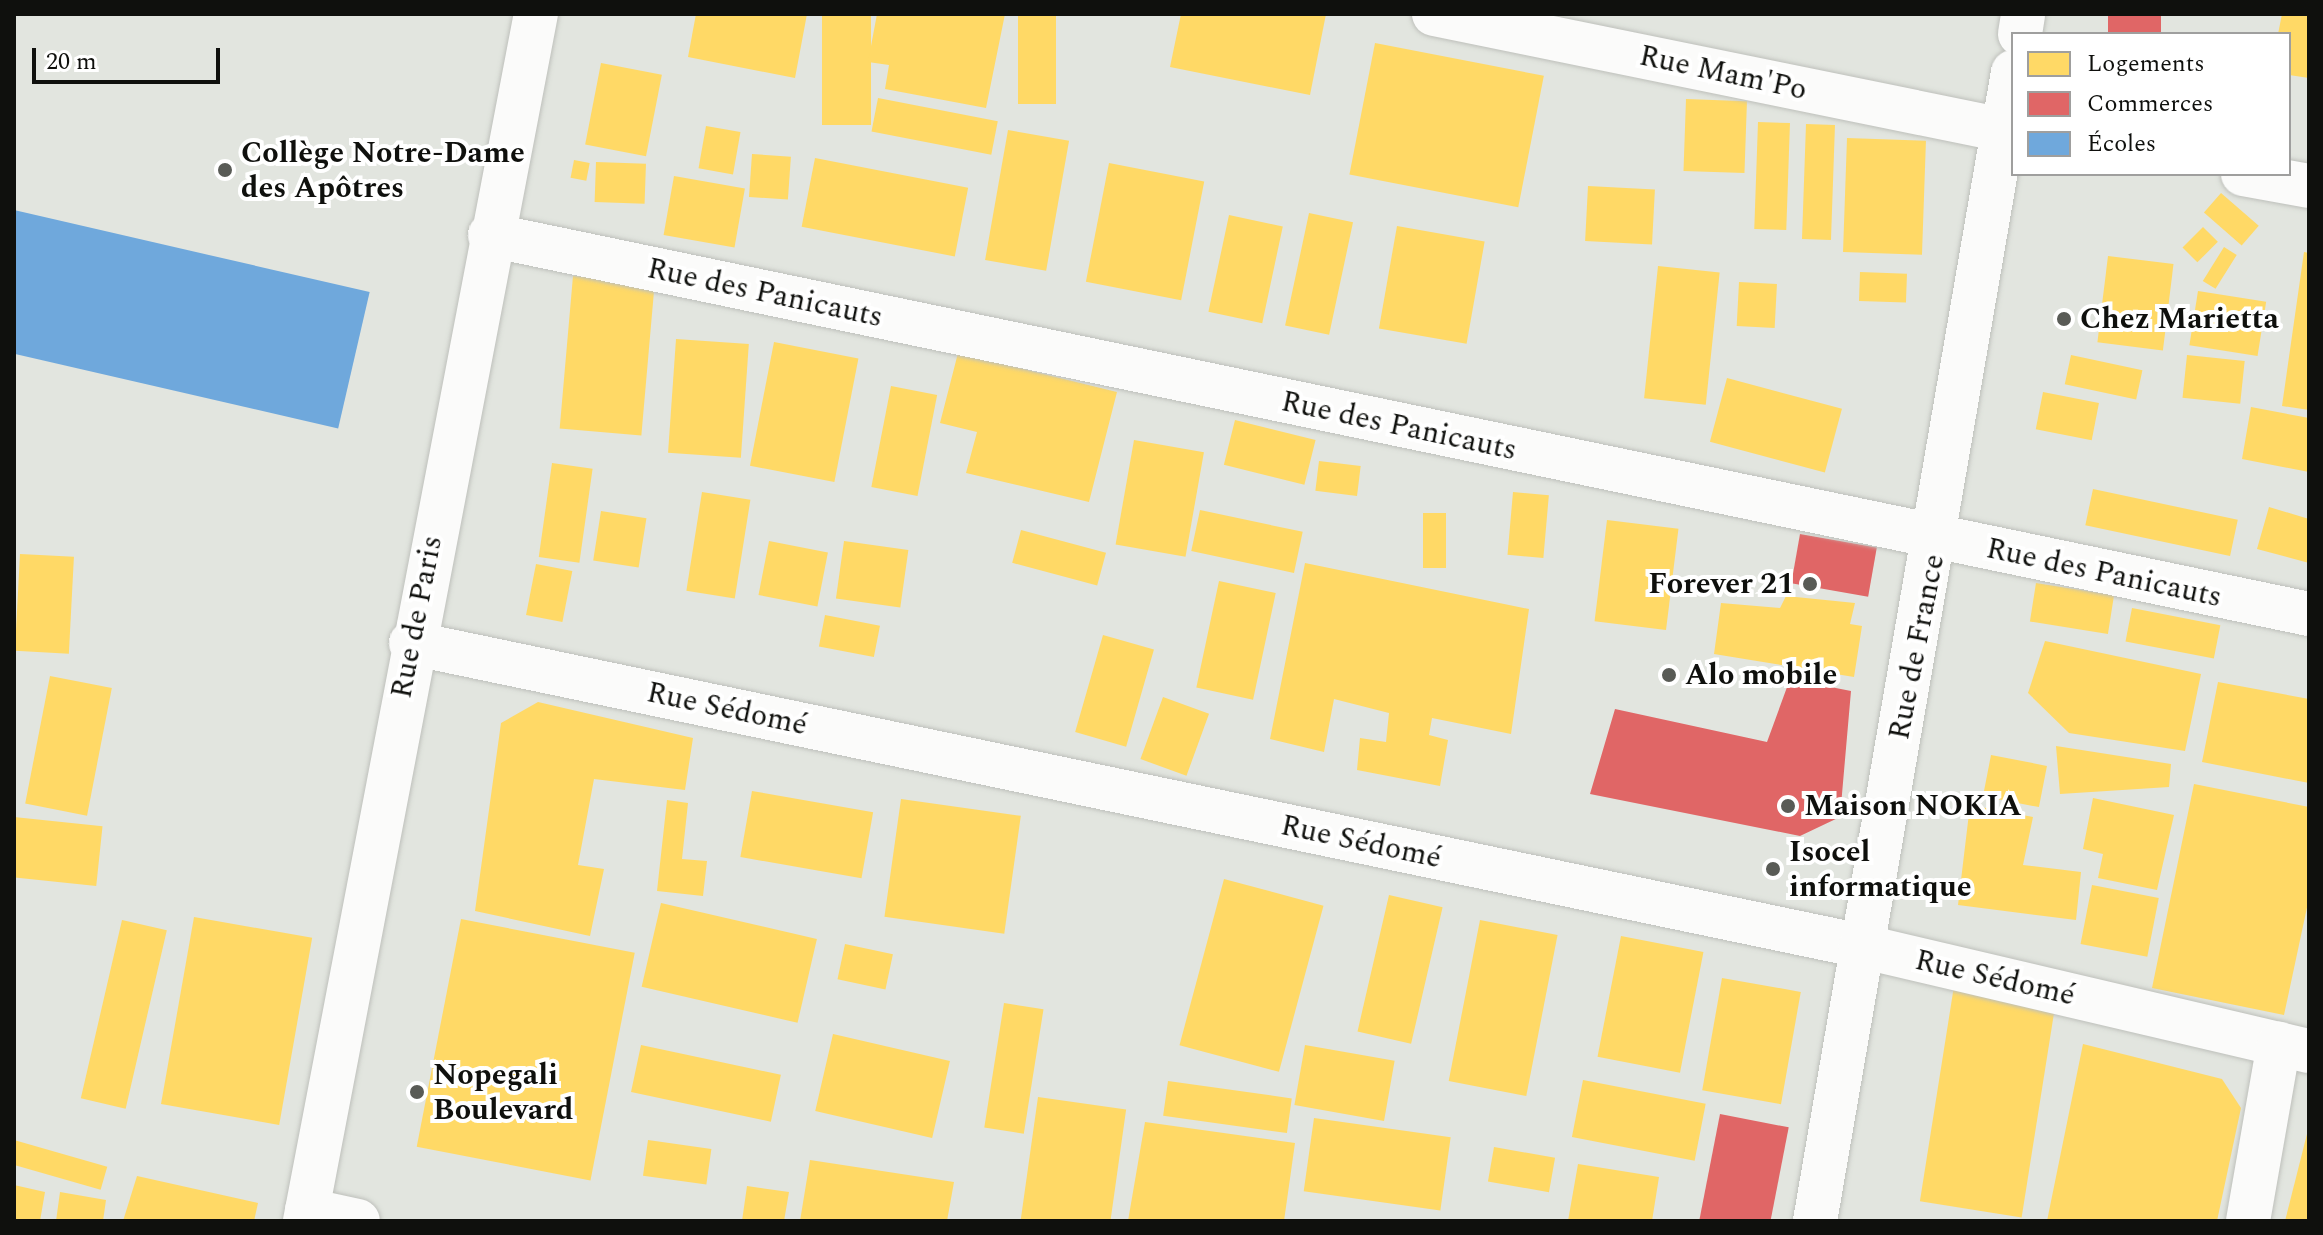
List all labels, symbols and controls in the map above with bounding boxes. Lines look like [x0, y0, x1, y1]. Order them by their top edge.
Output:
scale bar [36, 32, 224, 82]
legend [2011, 32, 2291, 176]
street label: Rue Mam'Po [1636, 38, 1810, 108]
text: 20 m [46, 44, 97, 80]
text: Logements [2087, 46, 2205, 82]
text: Commerces [2087, 86, 2213, 122]
text: Écoles [2087, 126, 2156, 162]
place label: Collège Notre-Dame des Apôtres [241, 135, 525, 206]
marker: Collège Notre-Dame des Apôtres [216, 161, 234, 179]
street label: Rue des Panicauts [644, 250, 886, 336]
place label: Chez Marietta [2080, 301, 2279, 337]
marker: Chez Marietta [2055, 310, 2073, 328]
street label: Rue des Panicauts [1278, 383, 1520, 469]
street label: Rue des Panicauts [1983, 530, 2225, 616]
street label: Rue de Paris [384, 533, 450, 701]
street label: Rue de France [1881, 551, 1953, 743]
place label: Forever 21 [1648, 566, 1794, 602]
marker: Forever 21 [1801, 575, 1819, 593]
place label: Alo mobile [1685, 657, 1837, 693]
marker: Alo mobile [1660, 666, 1678, 684]
street label: Rue Sédomé [644, 674, 810, 744]
place label: Maison NOKIA [1804, 788, 2022, 824]
marker: Maison NOKIA [1779, 797, 1797, 815]
street label: Rue Sédomé [1278, 807, 1444, 877]
place label: Isocel informatique [1789, 834, 1972, 904]
marker: Isocel informatique [1764, 860, 1782, 878]
street label: Rue Sédomé [1912, 942, 2078, 1014]
place label: Nopegali Boulevard [433, 1057, 574, 1128]
marker: Nopegali Boulevard [408, 1083, 426, 1101]

